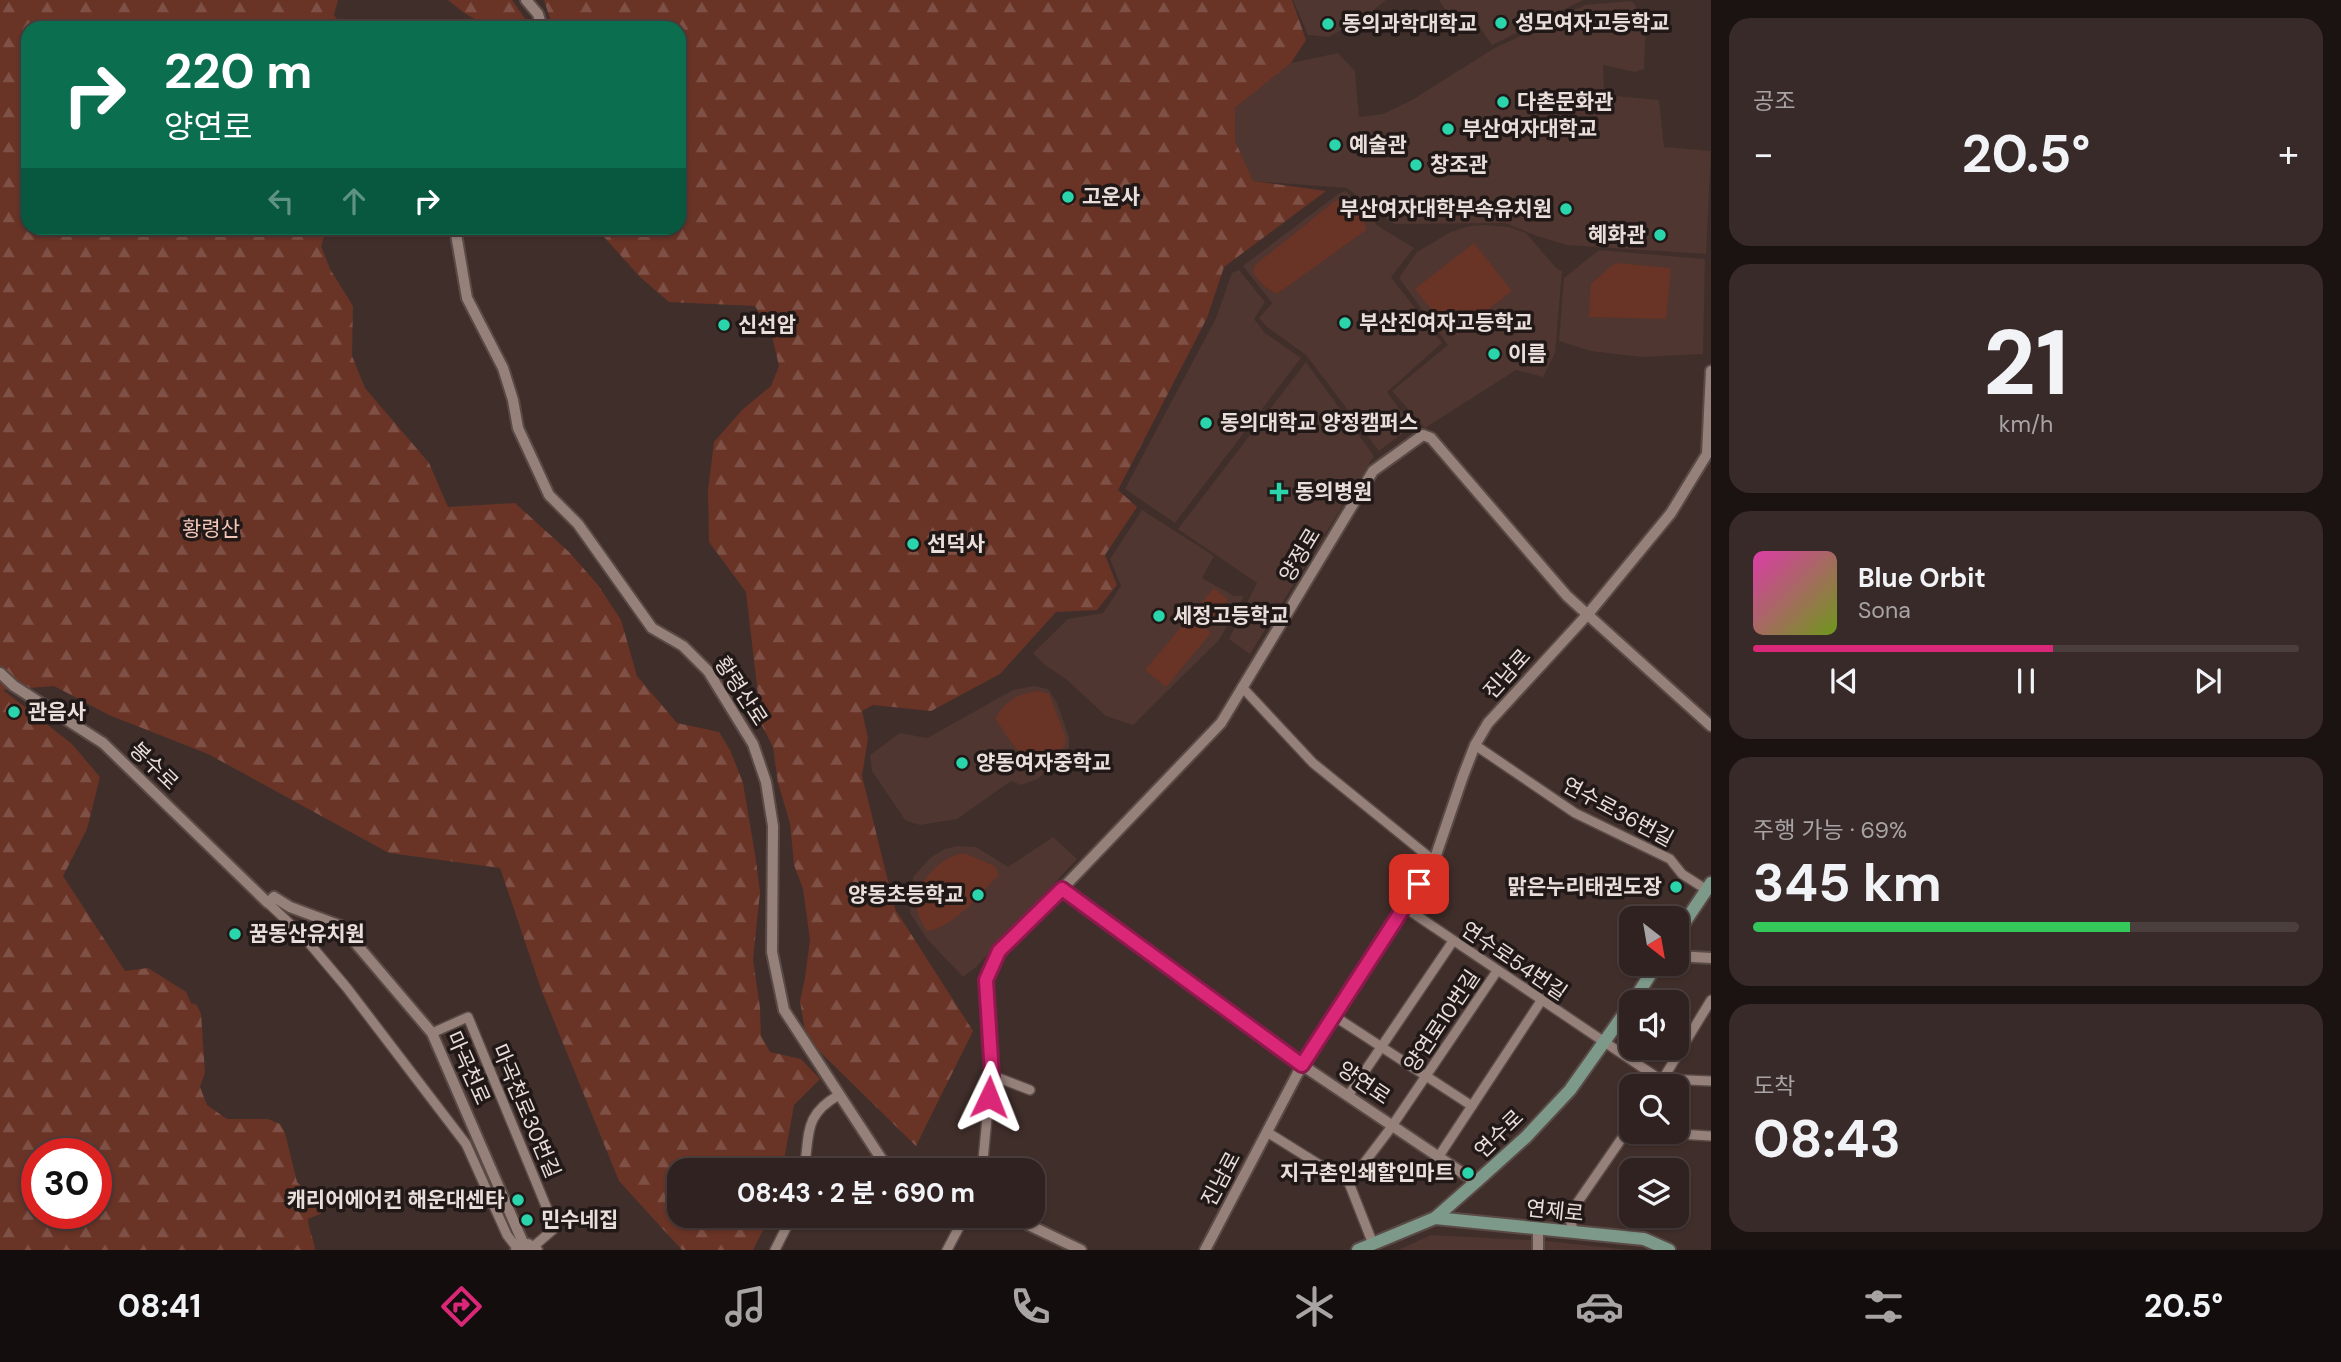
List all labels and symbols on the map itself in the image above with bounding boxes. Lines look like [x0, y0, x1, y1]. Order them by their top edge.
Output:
place label: 성모여자고등학교 [1515, 9, 1670, 37]
place label: 동의과학대학교 [1342, 10, 1477, 38]
marker: 성모여자고등학교 [1493, 15, 1509, 31]
marker: 동의과학대학교 [1320, 16, 1336, 32]
place label: 다촌문화관 [1517, 88, 1614, 116]
marker: 다촌문화관 [1495, 94, 1511, 110]
place label: 부산여자대학교 [1462, 115, 1597, 143]
marker: 부산여자대학교 [1440, 121, 1456, 137]
place label: 예술관 [1349, 131, 1407, 159]
marker: 예술관 [1327, 137, 1343, 153]
place label: 창조관 [1430, 151, 1488, 179]
marker: 창조관 [1408, 157, 1424, 173]
place label: 고운사 [1082, 183, 1140, 211]
marker: 고운사 [1060, 189, 1076, 205]
place label: 부산여자대학부속유치원 [1339, 195, 1552, 223]
marker: 부산여자대학부속유치원 [1558, 201, 1574, 217]
place label: 혜화관 [1588, 221, 1646, 249]
marker: 혜화관 [1652, 227, 1668, 243]
place label: 부산진여자고등학교 [1359, 309, 1533, 337]
place label: 신선암 [738, 311, 796, 339]
marker: 부산진여자고등학교 [1337, 315, 1353, 331]
marker: 신선암 [716, 317, 732, 333]
place label: 이름 [1508, 340, 1547, 368]
marker: 이름 [1486, 346, 1502, 362]
place label: 동의대학교 양정캠퍼스 [1220, 409, 1418, 437]
marker: 동의대학교 양정캠퍼스 [1198, 415, 1214, 431]
place label: 동의병원 [1295, 478, 1372, 506]
marker: 동의병원 [1269, 482, 1289, 502]
park label: 황령산 [182, 515, 240, 543]
street label: 양정로 [1273, 523, 1327, 587]
place label: 선덕사 [927, 530, 985, 558]
marker: 선덕사 [905, 536, 921, 552]
place label: 세정고등학교 [1173, 602, 1289, 630]
marker: 세정고등학교 [1151, 608, 1167, 624]
street label: 진남로 [1477, 643, 1537, 705]
street label: 황령산로 [708, 651, 774, 731]
place label: 관음사 [28, 698, 86, 726]
marker: 관음사 [6, 704, 22, 720]
street label: 봉수로 [123, 736, 185, 796]
place label: 양동여자중학교 [976, 749, 1111, 777]
marker: 양동여자중학교 [954, 755, 970, 771]
street label: 연수로36번길 [1557, 771, 1679, 853]
pin [1389, 854, 1449, 914]
place label: 맑은누리태권도장 [1507, 873, 1662, 901]
marker: 맑은누리태권도장 [1668, 879, 1684, 895]
place label: 양동초등학교 [848, 881, 964, 909]
marker: 양동초등학교 [970, 887, 986, 903]
north arrow [1619, 906, 1689, 976]
street label: 연수로54번길 [1456, 915, 1572, 1007]
place label: 꿈동산유치원 [249, 920, 365, 948]
marker: 꿈동산유치원 [227, 926, 243, 942]
street label: 양연로10번길 [1398, 964, 1486, 1078]
street label: 마곡천로 [439, 1027, 497, 1109]
street label: 마곡천로30번길 [485, 1040, 567, 1182]
street label: 양연로 [1332, 1055, 1396, 1111]
position arrow [952, 1060, 1026, 1134]
street label: 연수로 [1468, 1104, 1530, 1164]
speed limit sign: 30 [21, 1138, 112, 1229]
street label: 진남로 [1195, 1147, 1247, 1211]
place label: 지구촌인쇄할인마트 [1280, 1159, 1454, 1187]
marker: 지구촌인쇄할인마트 [1460, 1165, 1476, 1181]
place label: 캐리어에어컨 해운대센타 [287, 1186, 505, 1214]
marker: 캐리어에어컨 해운대센타 [510, 1192, 526, 1208]
street label: 연제로 [1525, 1194, 1585, 1228]
place label: 민수네집 [541, 1206, 618, 1234]
marker: 민수네집 [519, 1212, 535, 1228]

